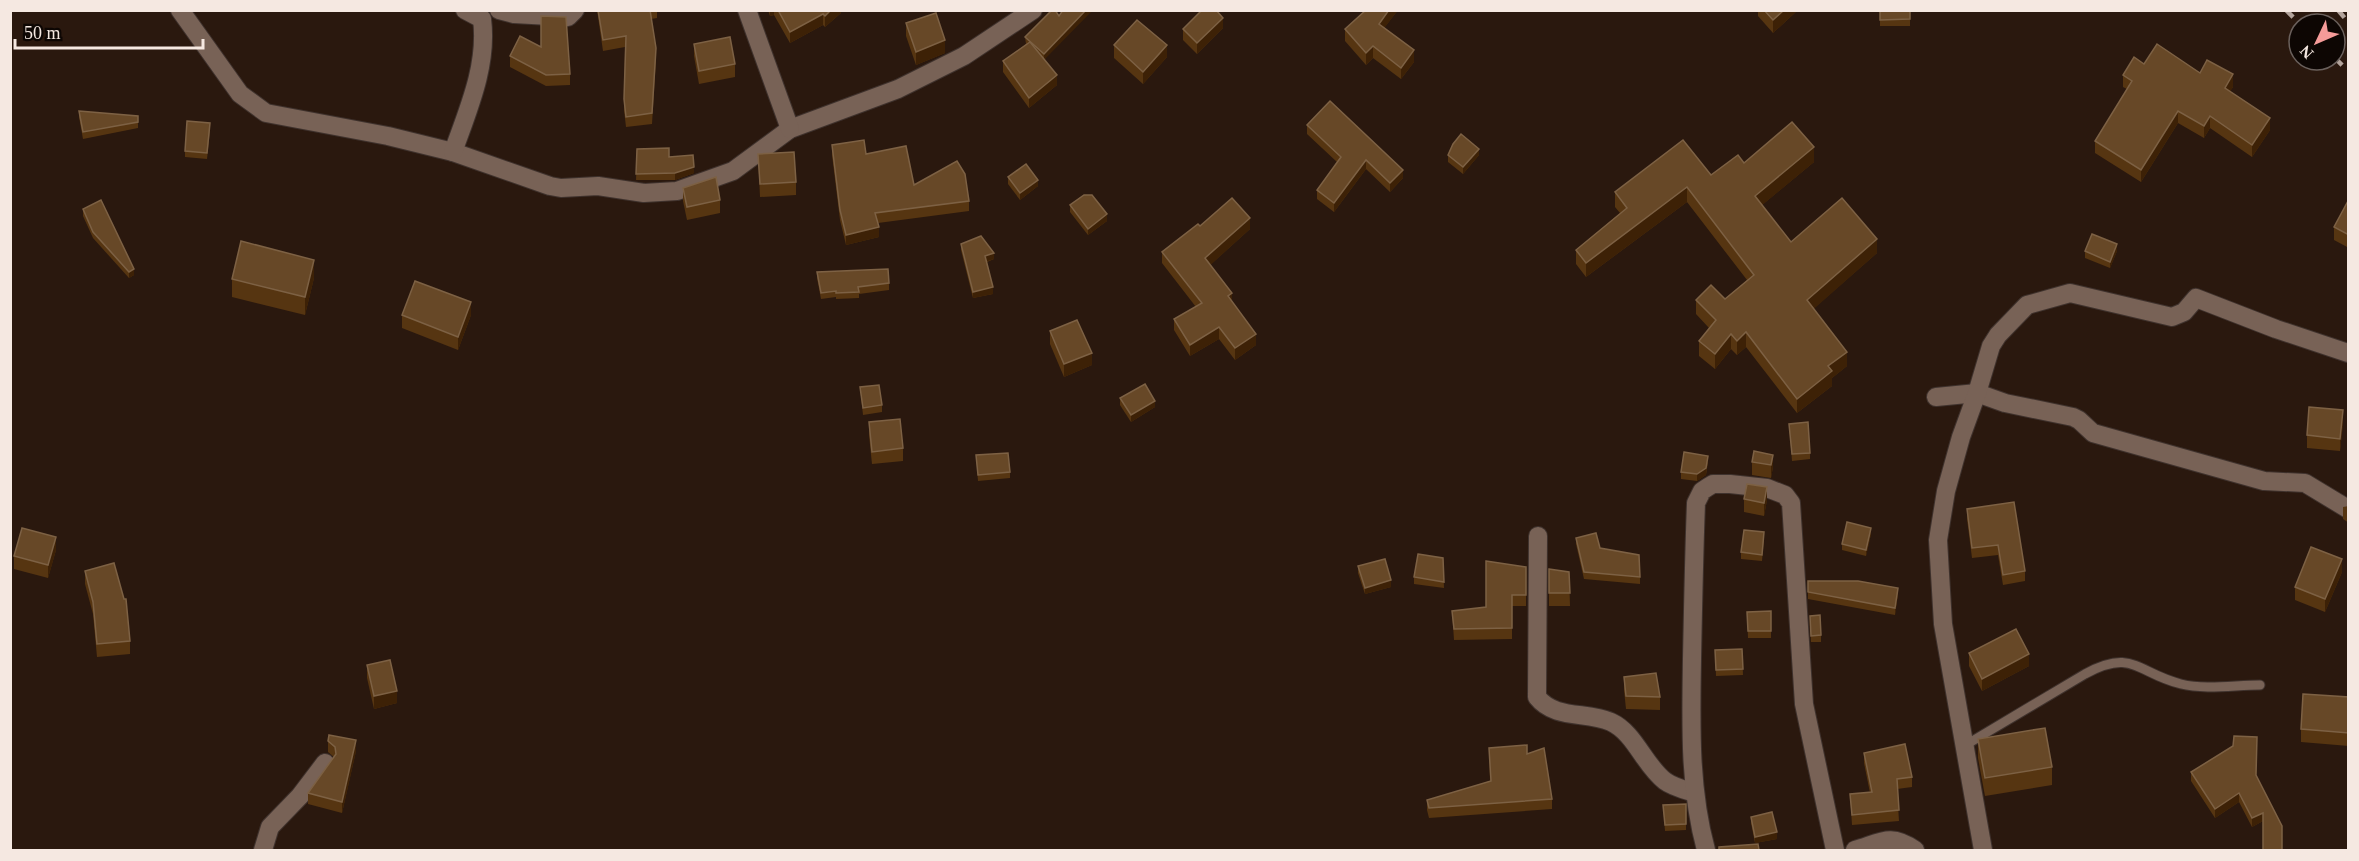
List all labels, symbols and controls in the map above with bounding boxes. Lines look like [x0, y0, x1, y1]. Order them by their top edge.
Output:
scale bar [15, 12, 202, 50]
north arrow [2287, 12, 2347, 72]
text: 50 m [24, 23, 61, 43]
text: N [2296, 42, 2317, 62]

